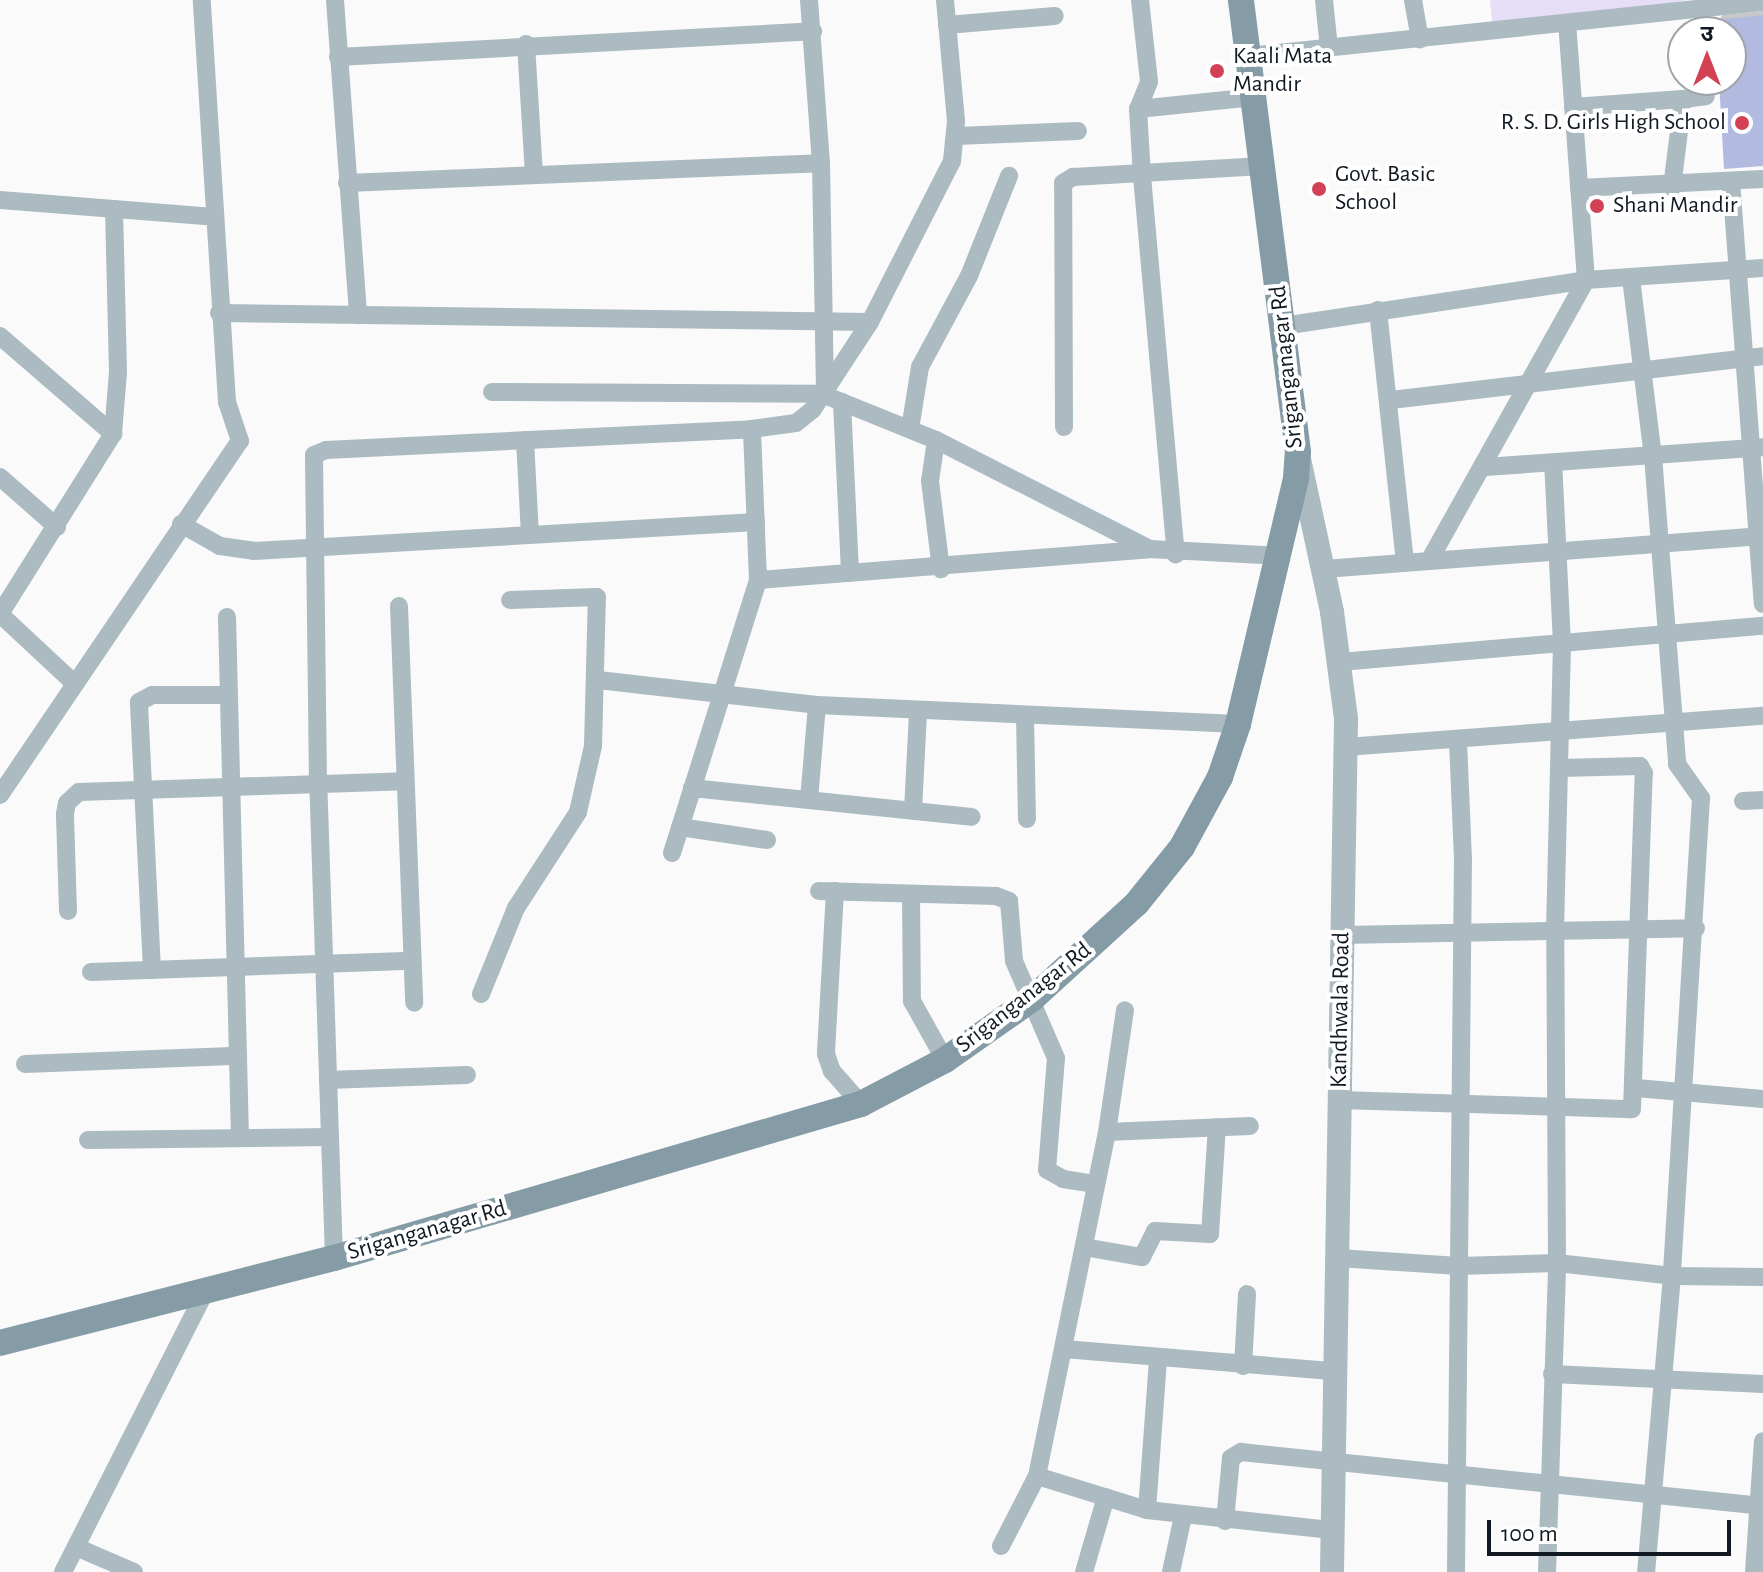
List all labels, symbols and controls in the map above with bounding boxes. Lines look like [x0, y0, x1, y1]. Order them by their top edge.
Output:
north arrow [1667, 16, 1747, 96]
text: उ [1701, 23, 1713, 45]
place label: Kaali Mata Mandir [1233, 43, 1332, 99]
marker: Kaali Mata Mandir [1208, 62, 1226, 80]
place label: R. S. D. Girls High School [1501, 109, 1726, 137]
marker: R. S. D. Girls High School [1733, 114, 1751, 132]
place label: Govt. Basic School [1335, 161, 1435, 217]
marker: Govt. Basic School [1310, 180, 1328, 198]
place label: Shani Mandir [1613, 192, 1737, 220]
marker: Shani Mandir [1588, 197, 1606, 215]
street label: Sriganganagar Rd [1264, 284, 1310, 450]
street label: Kandhwala Road [1325, 932, 1357, 1088]
street label: Sriganganagar Rd [951, 936, 1097, 1060]
street label: Sriganganagar Rd [344, 1195, 510, 1267]
scale bar [1491, 1504, 1735, 1554]
text: 100 m [1501, 1522, 1558, 1546]

